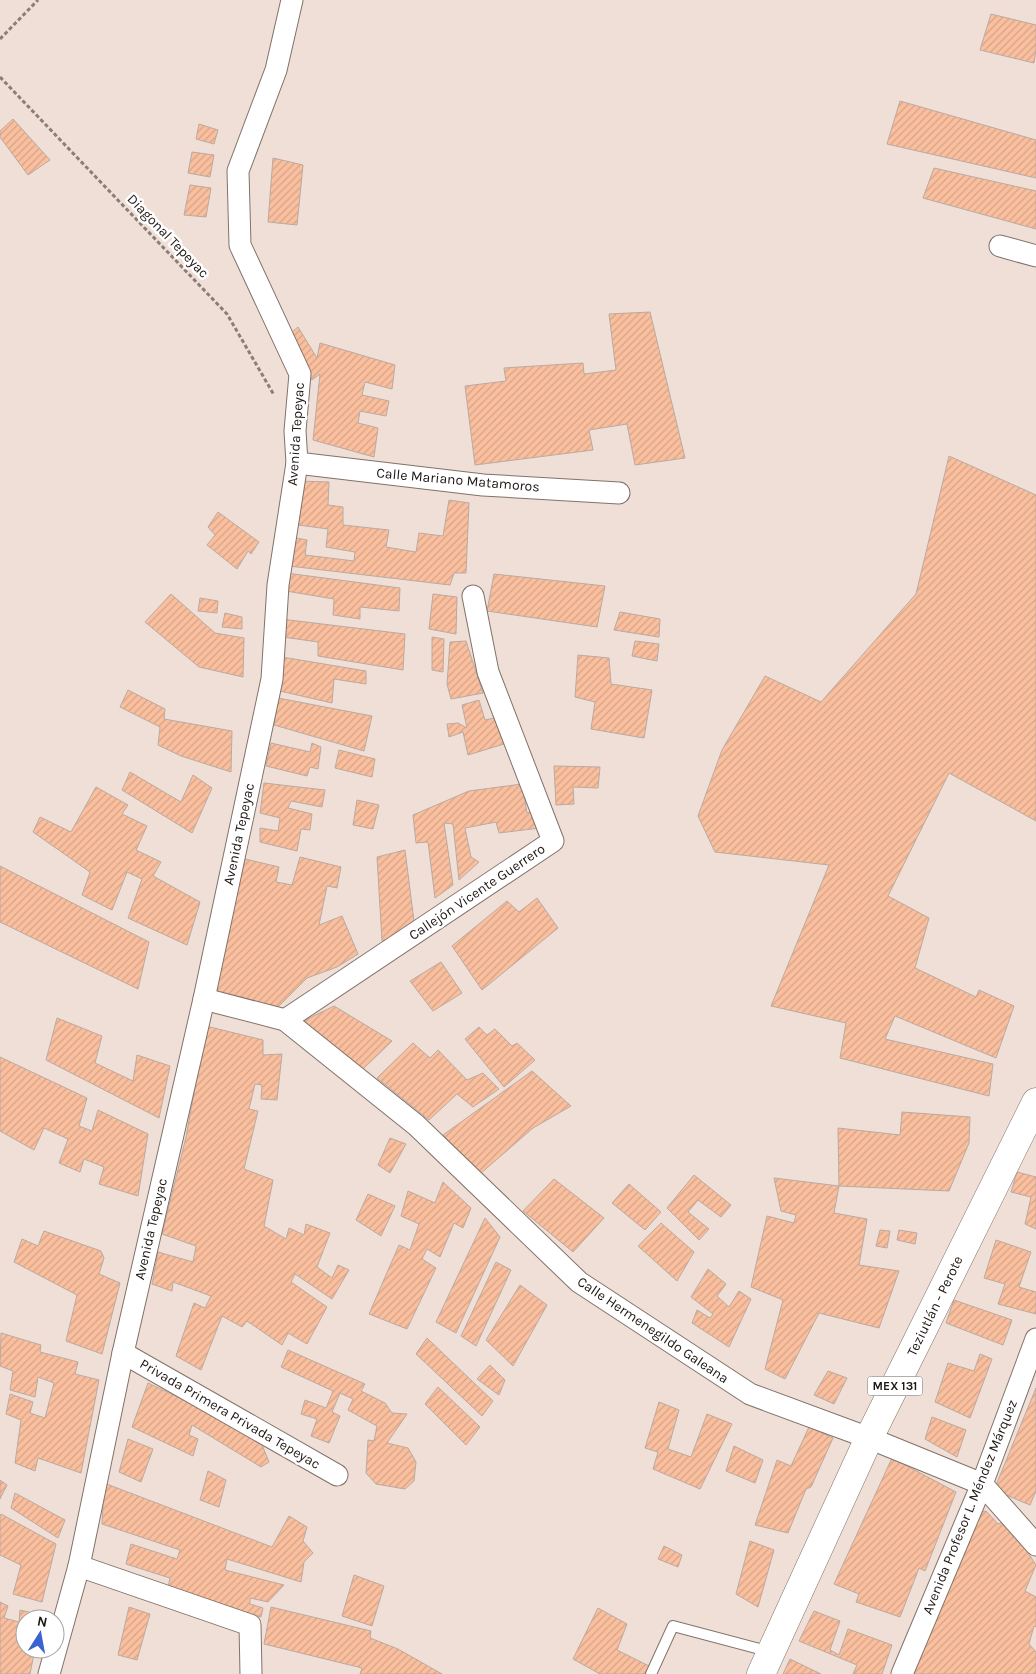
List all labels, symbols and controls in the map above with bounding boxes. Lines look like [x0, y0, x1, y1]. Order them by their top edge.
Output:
street label: Diagonal Tepeyac [124, 191, 212, 281]
street label: Avenida Tepeyac [284, 382, 308, 486]
street label: Calle Mariano Matamoros [376, 464, 540, 496]
street label: Avenida Tepeyac [220, 781, 258, 887]
street label: Callejón Vicente Guerrero [406, 840, 548, 944]
street label: Avenida Tepeyac [131, 1176, 171, 1282]
street label: Teziutlán - Perote [903, 1253, 967, 1359]
street label: Calle Hermenegildo Galeana [574, 1273, 732, 1387]
street label: Privada Primera Privada Tepeyac [137, 1355, 323, 1473]
road number: MEX 131 [868, 1376, 922, 1395]
street label: Avenida Profesor L. Méndez Márquez [919, 1397, 1021, 1617]
north arrow [15, 1609, 65, 1659]
text: N [36, 1612, 49, 1631]

